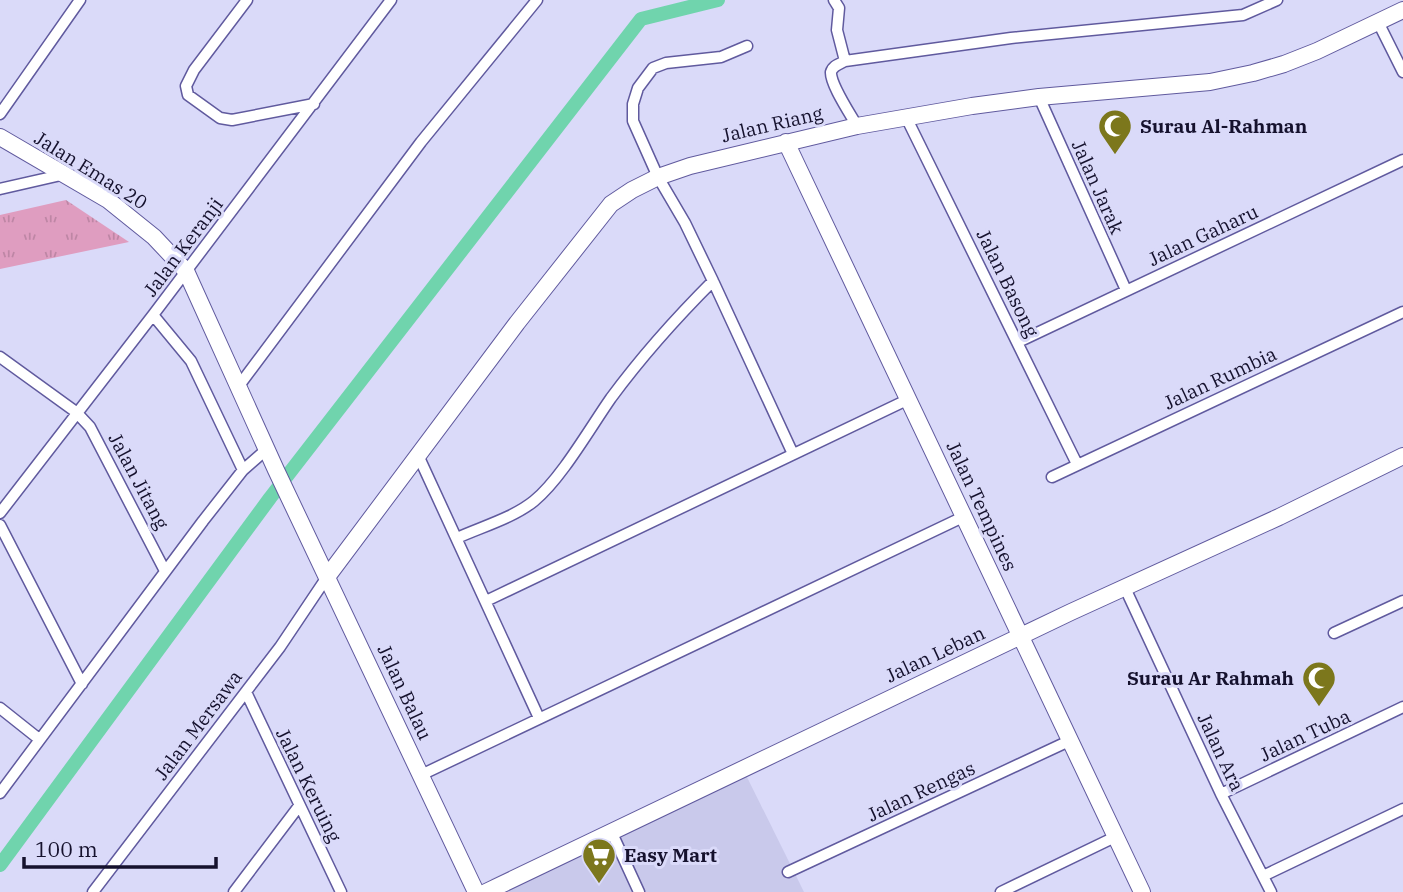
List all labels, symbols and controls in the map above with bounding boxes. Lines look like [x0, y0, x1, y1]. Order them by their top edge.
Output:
street label: Jalan Riang [719, 101, 826, 147]
mosque icon: Surau Al-Rahman [1096, 107, 1134, 156]
place label: Surau Al-Rahman [1140, 114, 1308, 138]
street label: Jalan Emas 20 [30, 126, 152, 214]
street label: Jalan Jarak [1067, 136, 1129, 238]
street label: Jalan Keranji [138, 193, 228, 301]
street label: Jalan Gaharu [1144, 199, 1262, 271]
street label: Jalan Basong [972, 225, 1045, 342]
street label: Jalan Rumbia [1160, 341, 1280, 415]
street label: Jalan Jitang [104, 429, 175, 534]
street label: Jalan Tempines [941, 437, 1023, 575]
street label: Jalan Leban [881, 620, 989, 688]
street label: Jalan Balau [372, 641, 438, 744]
mosque icon: Surau Ar Rahmah [1300, 659, 1338, 708]
street label: Jalan Mersawa [149, 665, 247, 785]
place label: Surau Ar Rahmah [1127, 666, 1294, 690]
street label: Jalan Tuba [1256, 704, 1354, 766]
street label: Jalan Ara [1192, 709, 1250, 795]
street label: Jalan Keruing [271, 724, 347, 846]
street label: Jalan Rengas [863, 756, 979, 826]
scale bar [24, 826, 217, 870]
text: 100 m [35, 835, 98, 863]
supermarket icon: Easy Mart [580, 836, 618, 885]
place label: Easy Mart [624, 843, 717, 867]

